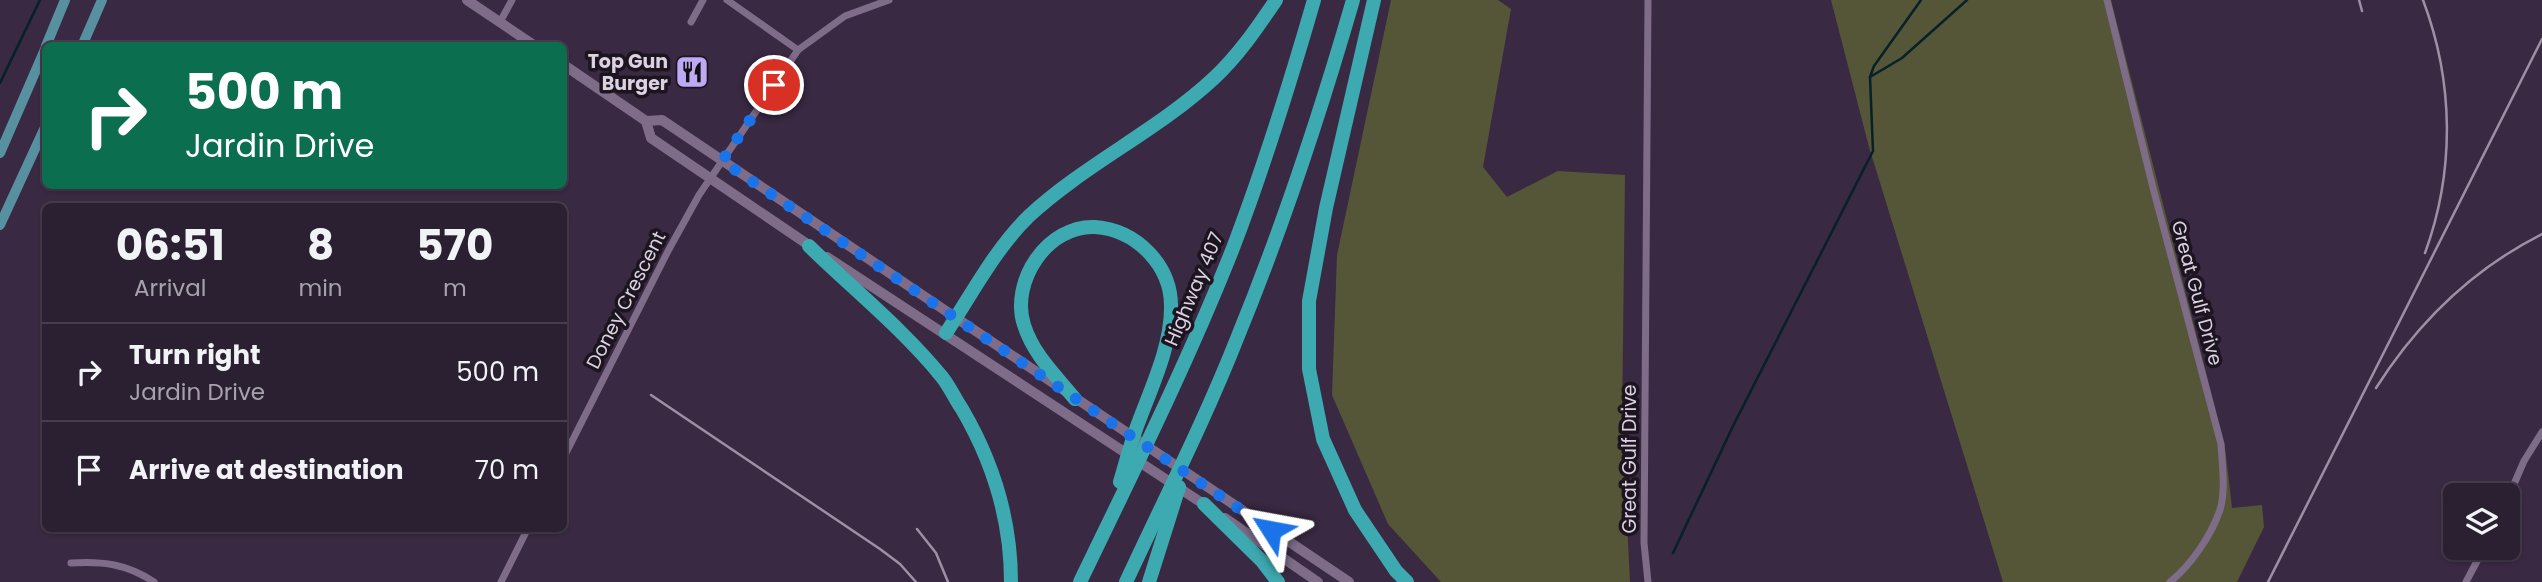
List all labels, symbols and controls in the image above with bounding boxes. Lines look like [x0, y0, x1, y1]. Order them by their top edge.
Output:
place label: Top Gun Burger [588, 48, 668, 97]
restaurant icon: Top Gun Burger [673, 53, 711, 91]
pin [744, 55, 804, 115]
text: 500 m [185, 58, 343, 126]
icon: arrive [755, 66, 793, 104]
icon: right [70, 70, 161, 161]
text: Jardin Drive [185, 123, 374, 168]
text: 06:51 [116, 216, 225, 275]
text: 8 [307, 216, 334, 275]
text: 570 [416, 216, 493, 275]
street label: Great Gulf Drive [2165, 218, 2229, 368]
street label: Doney Crescent [580, 226, 672, 373]
street label: Highway 407 [1158, 228, 1230, 350]
text: Arrival [134, 272, 206, 304]
text: min [298, 272, 343, 304]
text: m [443, 272, 467, 304]
text: Turn right [129, 337, 261, 373]
icon: right [70, 353, 108, 391]
text: 500 m [456, 354, 539, 390]
text: Jardin Drive [129, 376, 265, 408]
street label: Great Gulf Drive [1616, 384, 1643, 534]
icon: arrive [70, 451, 108, 489]
text: Arrive at destination [129, 452, 404, 488]
text: 70 m [475, 452, 539, 488]
map controls [2443, 483, 2520, 560]
button: layers [2443, 483, 2520, 560]
position arrow [1234, 493, 1308, 567]

